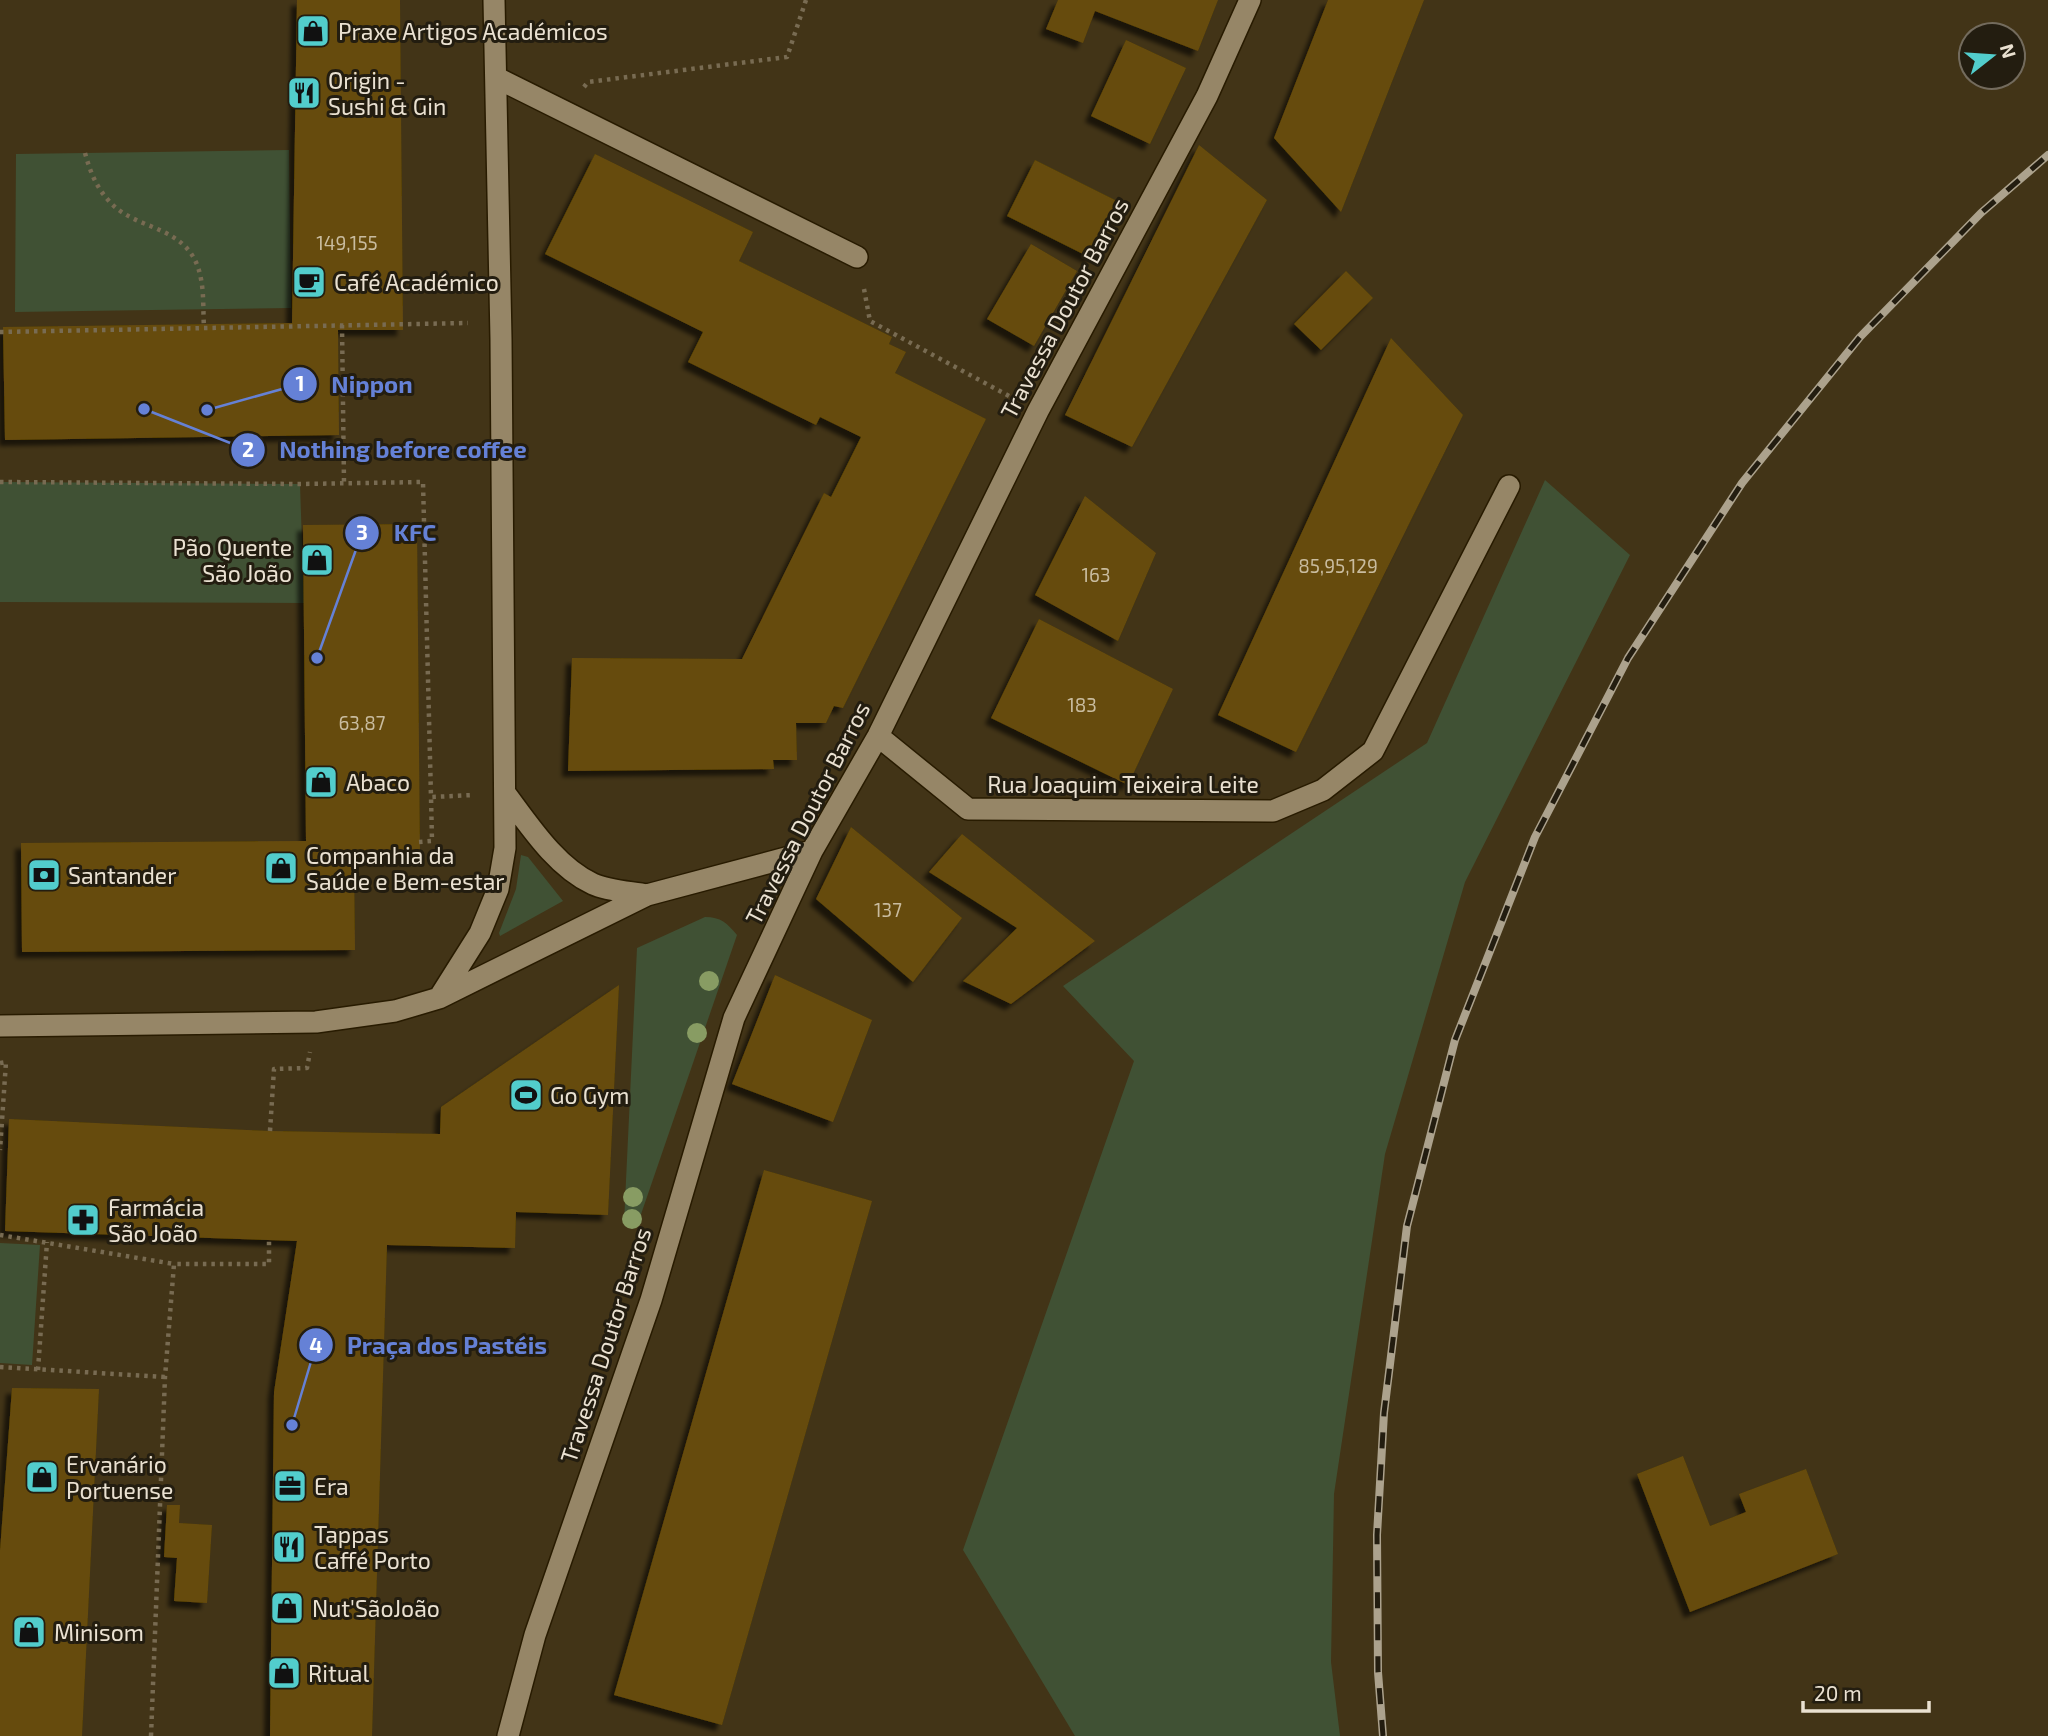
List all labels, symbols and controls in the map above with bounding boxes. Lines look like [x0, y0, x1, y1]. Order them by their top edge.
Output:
shop icon: Praxe Artigos Académicos [294, 12, 332, 50]
place label: Praxe Artigos Académicos [338, 17, 608, 45]
north arrow [1957, 21, 2027, 91]
text: N [1996, 41, 2022, 61]
place label: Origin - Sushi & Gin [328, 66, 446, 120]
restaurant icon: Origin - Sushi & Gin [285, 74, 323, 112]
street label: Travessa Doutor Barros [994, 193, 1134, 423]
house number: 149,155 [316, 231, 378, 254]
cafe icon: Café Académico [290, 263, 328, 301]
place label: Café Académico [334, 268, 499, 296]
callout: Nippon [283, 362, 427, 407]
text: Nippon [331, 369, 413, 398]
text: 1 [295, 370, 305, 395]
callout: Nothing before coffee [230, 427, 540, 472]
text: Nothing before coffee [279, 434, 527, 463]
text: 2 [242, 436, 254, 461]
callout: KFC [345, 510, 450, 555]
text: KFC [394, 517, 436, 546]
text: 3 [356, 519, 368, 544]
place label: Pão Quente São João [172, 533, 292, 587]
shop icon: Pão Quente São João [298, 541, 336, 579]
house number: 85,95,129 [1298, 554, 1378, 577]
house number: 163 [1082, 563, 1111, 586]
house number: 183 [1067, 693, 1097, 716]
street label: Travessa Doutor Barros [739, 697, 875, 929]
house number: 63,87 [338, 711, 386, 734]
shop icon: Abaco [302, 763, 340, 801]
place label: Abaco [346, 768, 410, 796]
street label: Rua Joaquim Teixeira Leite [987, 770, 1259, 798]
place label: Companhia da Saúde e Bem-estar [306, 841, 505, 895]
shop icon: Companhia da Saúde e Bem-estar [262, 849, 300, 887]
bank icon: Santander [25, 856, 63, 894]
place label: Santander [68, 861, 176, 889]
house number: 137 [874, 898, 902, 921]
sports icon: Go Gym [507, 1076, 545, 1114]
place label: Go Gym [550, 1081, 629, 1109]
place label: Farmácia São João [108, 1193, 204, 1247]
pharmacy icon: Farmácia São João [64, 1201, 102, 1239]
street label: Travessa Doutor Barros [554, 1224, 656, 1466]
callout: Praça dos Pastéis [298, 1323, 561, 1368]
text: Praça dos Pastéis [347, 1330, 547, 1360]
text: 4 [309, 1332, 323, 1357]
place label: Ervanário Portuense [66, 1450, 173, 1504]
shop icon: Ervanário Portuense [23, 1458, 61, 1496]
office icon: Era [271, 1467, 309, 1505]
place label: Era [314, 1472, 349, 1500]
place label: Tappas Caffé Porto [314, 1520, 431, 1574]
restaurant icon: Tappas Caffé Porto [270, 1528, 308, 1566]
shop icon: Nut'SãoJoão [268, 1589, 306, 1627]
place label: Nut'SãoJoão [312, 1594, 440, 1622]
shop icon: Minisom [10, 1613, 48, 1651]
place label: Minisom [54, 1618, 144, 1646]
shop icon: Ritual [265, 1654, 303, 1692]
place label: Ritual [308, 1659, 369, 1687]
scale bar [1803, 1670, 1929, 1714]
text: 20 m [1814, 1680, 1862, 1705]

